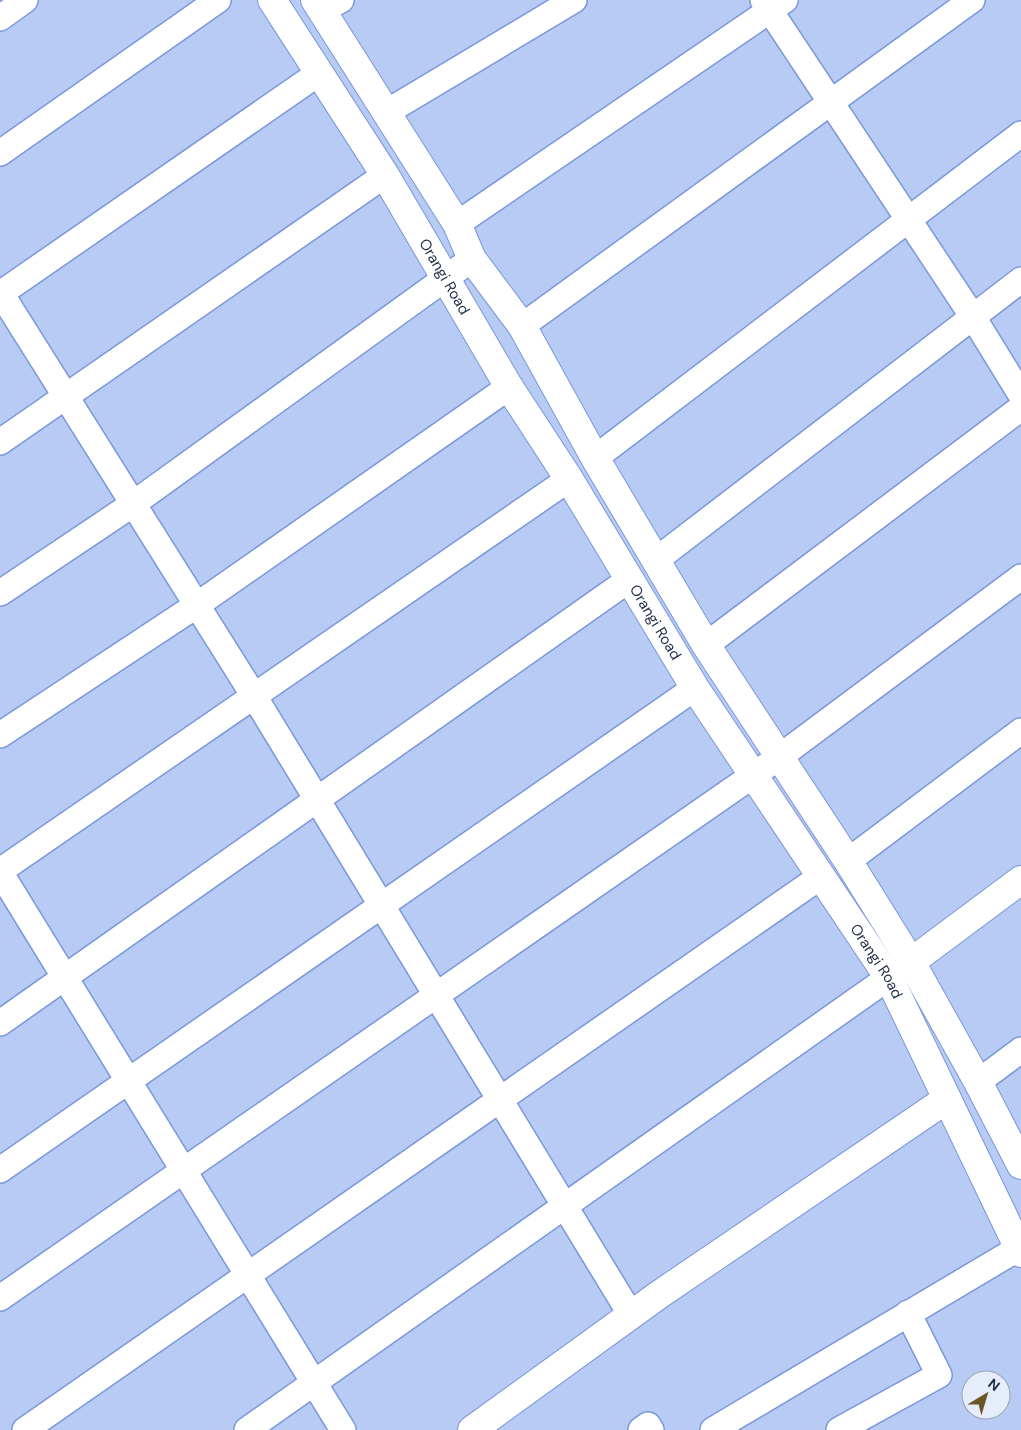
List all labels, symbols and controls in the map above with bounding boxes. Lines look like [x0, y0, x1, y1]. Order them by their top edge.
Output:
street label: Orangi Road [414, 235, 474, 318]
street label: Orangi Road [625, 581, 686, 664]
street label: Orangi Road [846, 920, 907, 1002]
north arrow [961, 1370, 1011, 1420]
text: N [984, 1375, 1004, 1395]

